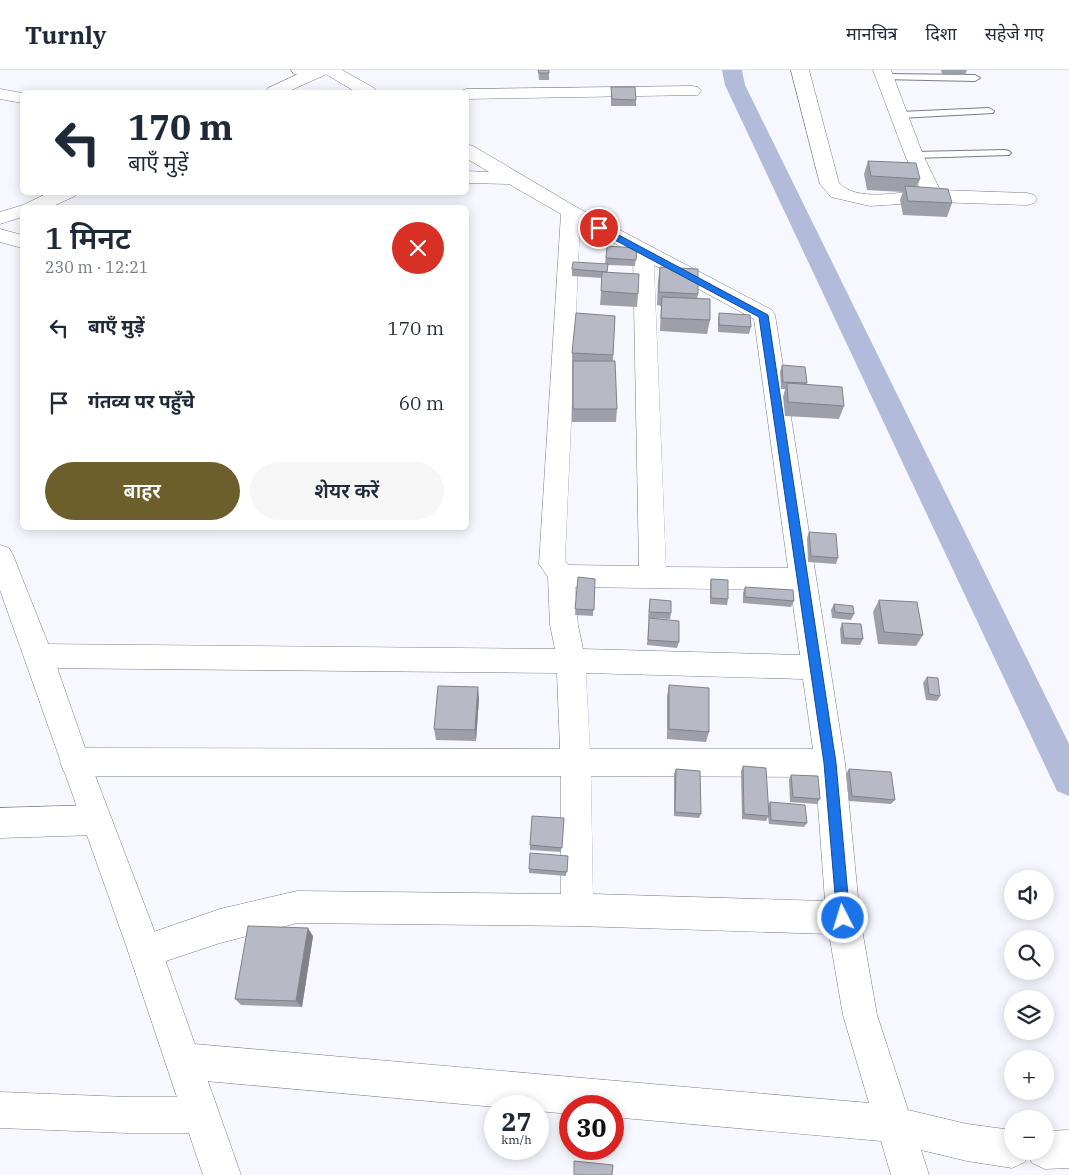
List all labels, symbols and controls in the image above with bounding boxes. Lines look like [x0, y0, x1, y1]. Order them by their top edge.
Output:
text: Turnly [25, 19, 107, 51]
text: मानचित्र [846, 22, 898, 45]
text: दिशा [926, 22, 957, 45]
text: सहेजे गए [985, 22, 1044, 45]
text: 170 m [128, 104, 233, 150]
icon: left [45, 110, 110, 175]
text: बाएँ मुड़ें [128, 148, 188, 177]
pin [578, 207, 620, 249]
icon: arrive [585, 214, 613, 242]
text: 1 मिनट [45, 218, 131, 257]
button: close [392, 222, 444, 274]
text: 230 m · 12:21 [45, 257, 148, 277]
icon: left [45, 314, 73, 342]
text: बाएँ मुड़ें [88, 314, 145, 338]
text: 170 m [387, 316, 444, 340]
icon: arrive [45, 389, 73, 417]
text: गंतव्य पर पहुँचे [88, 389, 195, 413]
text: 60 m [399, 391, 444, 415]
button: बाहर [45, 462, 240, 520]
button: शेयर करें [250, 462, 444, 520]
map controls [1004, 870, 1054, 1160]
button: sound [1004, 870, 1054, 920]
position arrow [816, 891, 868, 943]
button: search [1004, 930, 1054, 980]
button: layers [1004, 990, 1054, 1040]
button: + [1004, 1050, 1054, 1100]
speed limit sign: 30 [559, 1095, 624, 1160]
text: 27 [501, 1105, 532, 1138]
button: − [1004, 1110, 1054, 1160]
text: km/h [501, 1132, 532, 1147]

